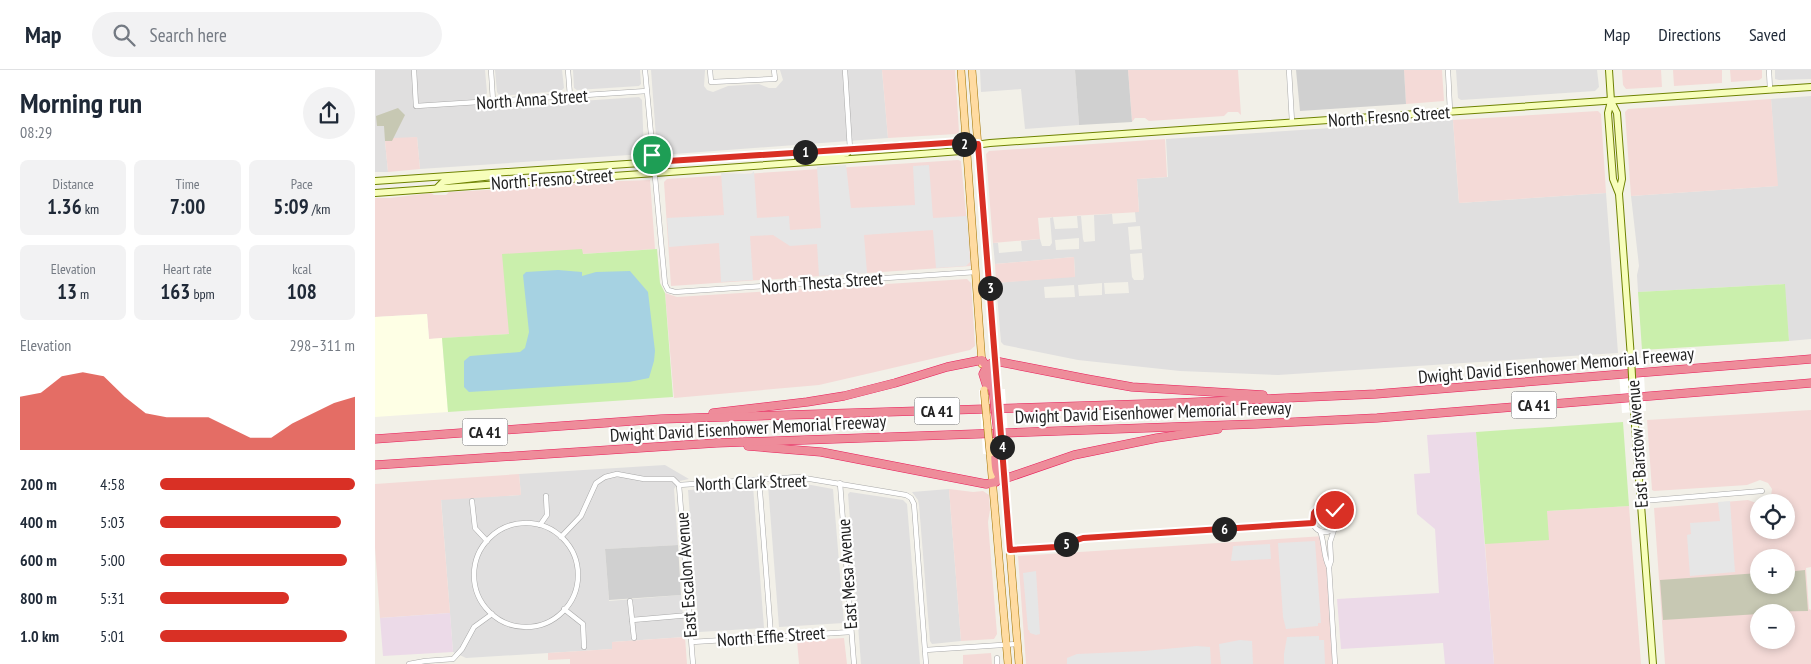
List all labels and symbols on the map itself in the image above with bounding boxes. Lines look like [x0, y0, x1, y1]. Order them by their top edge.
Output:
street label: North Anna Street [476, 84, 589, 114]
street label: North Fresno Street [1327, 100, 1451, 132]
pin: 2 [951, 132, 977, 156]
pin [631, 134, 673, 176]
pin: 1 [793, 140, 817, 164]
street label: North Fresno Street [490, 163, 614, 195]
street label: North Thesta Street [760, 266, 884, 298]
pin: 3 [977, 276, 1003, 300]
street label: Dwight David Eisenhower Memorial Freeway [1417, 341, 1695, 389]
street label: East Barstow Avenue [1621, 379, 1653, 509]
road number: CA 41 [1511, 392, 1557, 418]
street label: Dwight David Eisenhower Memorial Freeway [1014, 396, 1292, 428]
road number: CA 41 [915, 398, 959, 424]
street label: Dwight David Eisenhower Memorial Freeway [609, 409, 887, 447]
road number: CA 41 [463, 418, 507, 446]
pin: 4 [989, 434, 1015, 460]
street label: North Clark Street [695, 469, 807, 495]
pin [1314, 489, 1356, 531]
street label: East Escalon Avenue [670, 511, 702, 639]
pin: 6 [1211, 516, 1237, 542]
street label: East Mesa Avenue [832, 518, 862, 630]
pin: 5 [1053, 532, 1079, 556]
street label: North Effie Street [716, 621, 826, 651]

